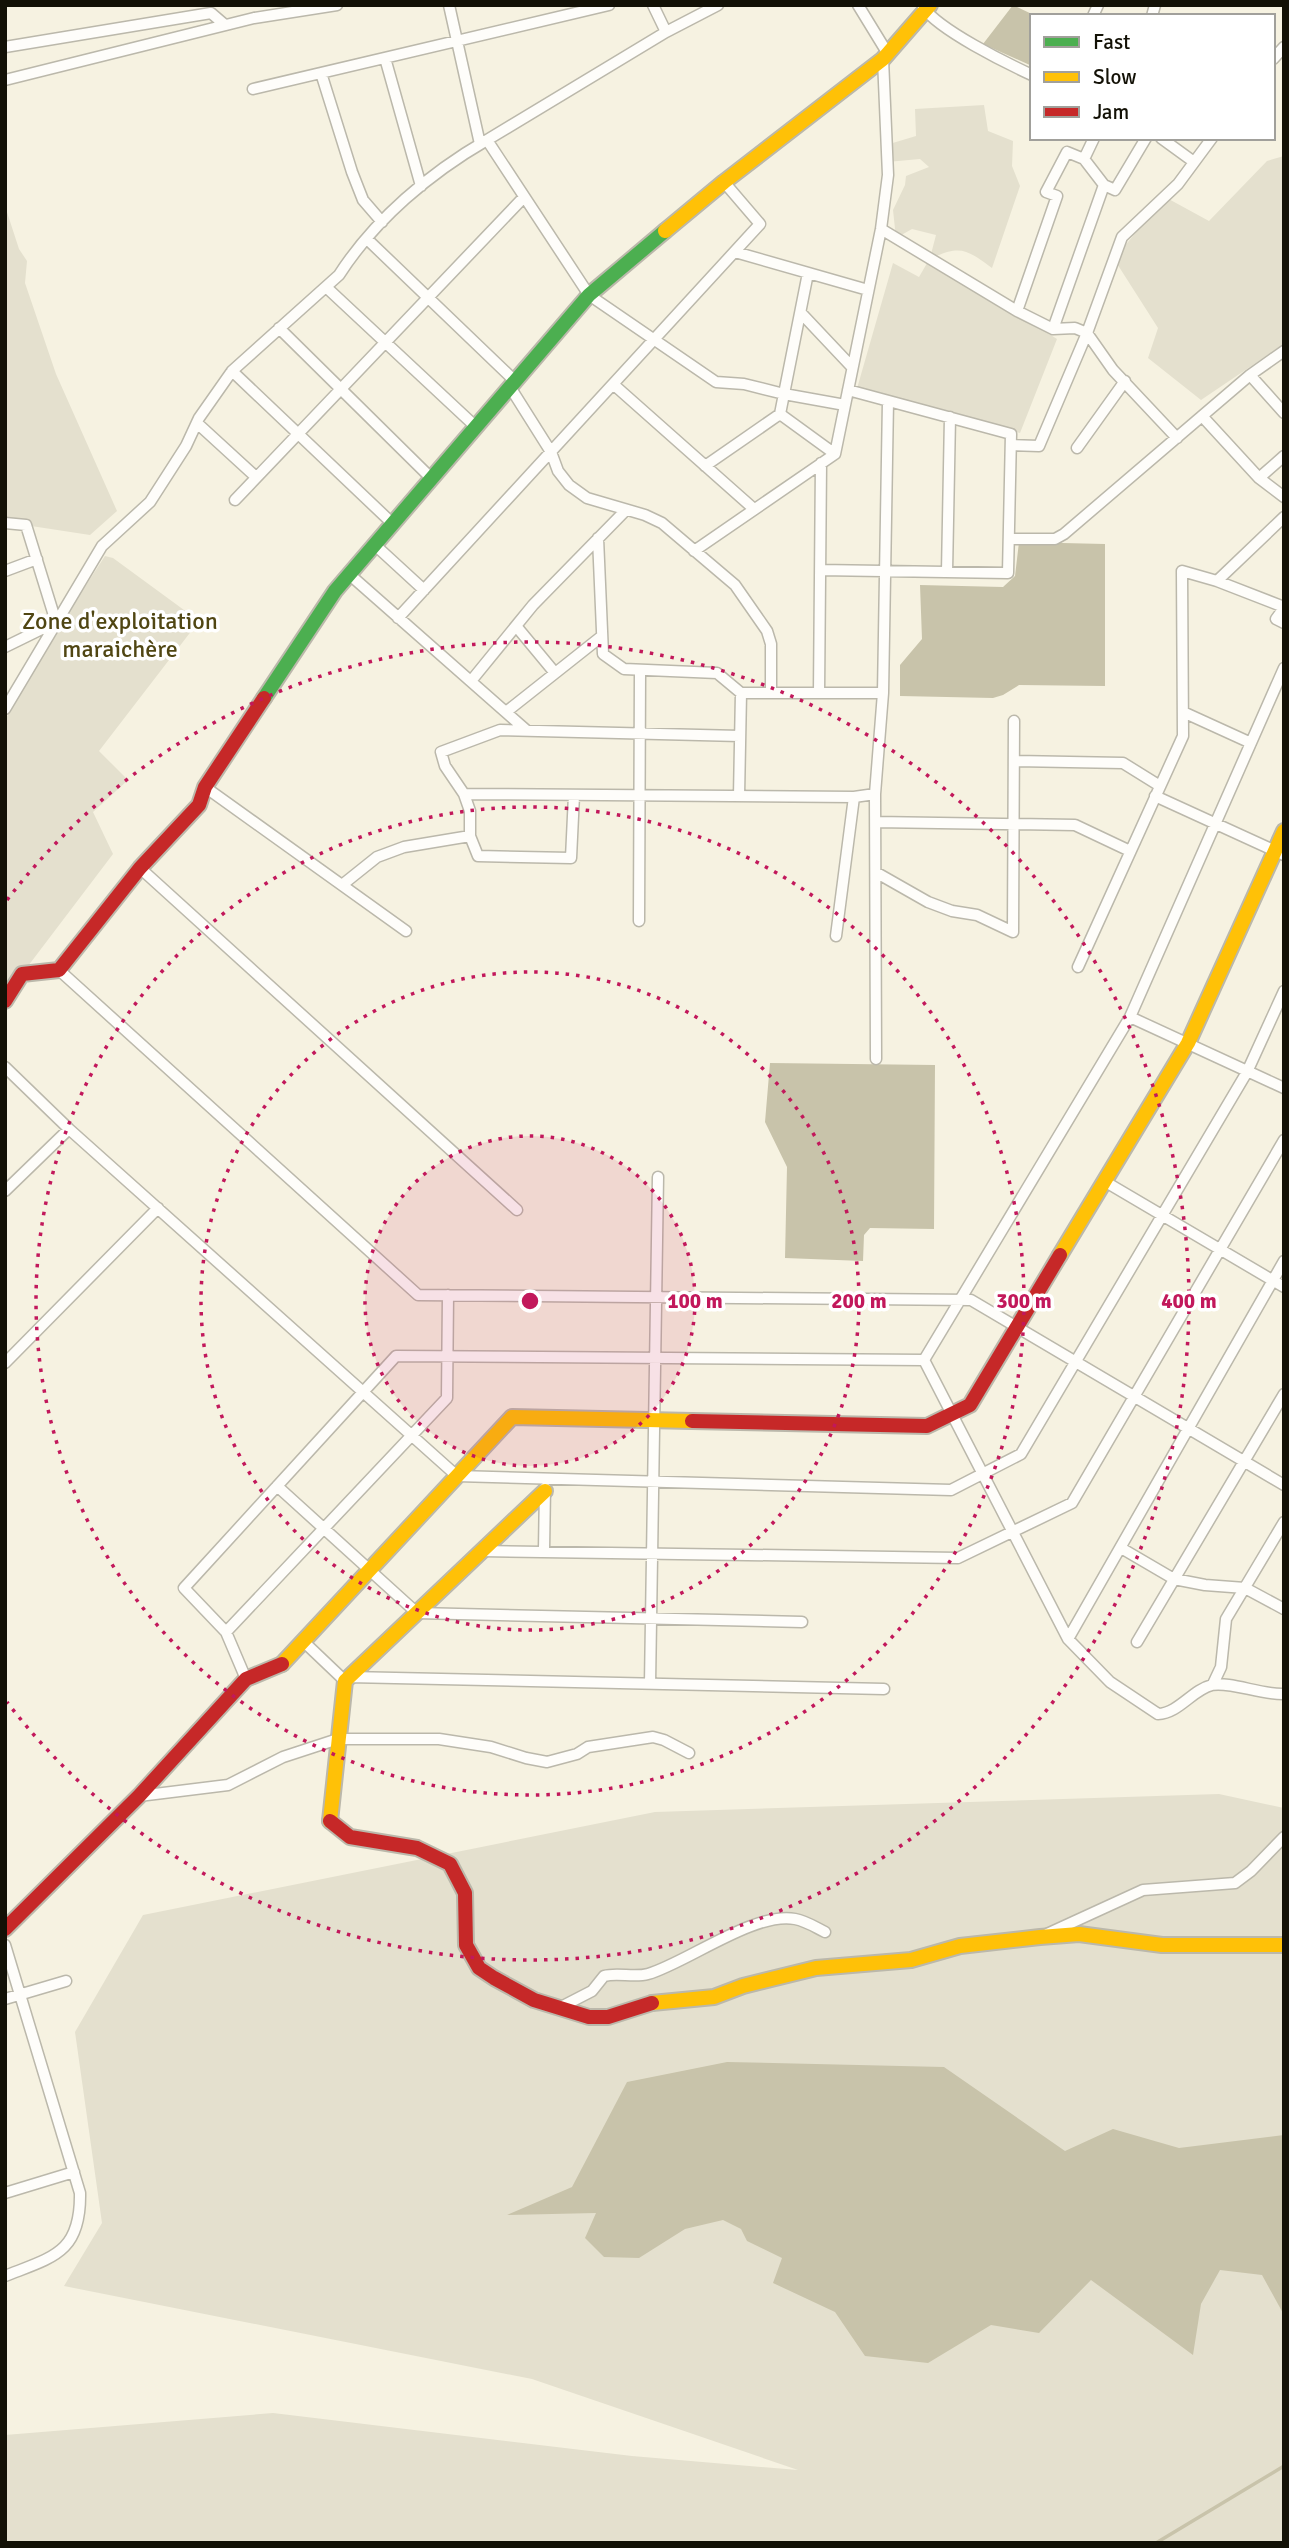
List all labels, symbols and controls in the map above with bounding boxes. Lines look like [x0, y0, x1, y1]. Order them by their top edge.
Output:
legend [1030, 14, 1275, 140]
text: Fast [1093, 29, 1130, 55]
text: Slow [1093, 64, 1137, 90]
text: Jam [1093, 99, 1129, 125]
park label: Zone d'exploitation maraichère [22, 606, 218, 664]
text: 100 m [667, 1288, 723, 1314]
text: 200 m [831, 1288, 887, 1314]
text: 300 m [996, 1288, 1052, 1314]
text: 400 m [1161, 1288, 1217, 1314]
centre of rings [518, 1289, 542, 1313]

